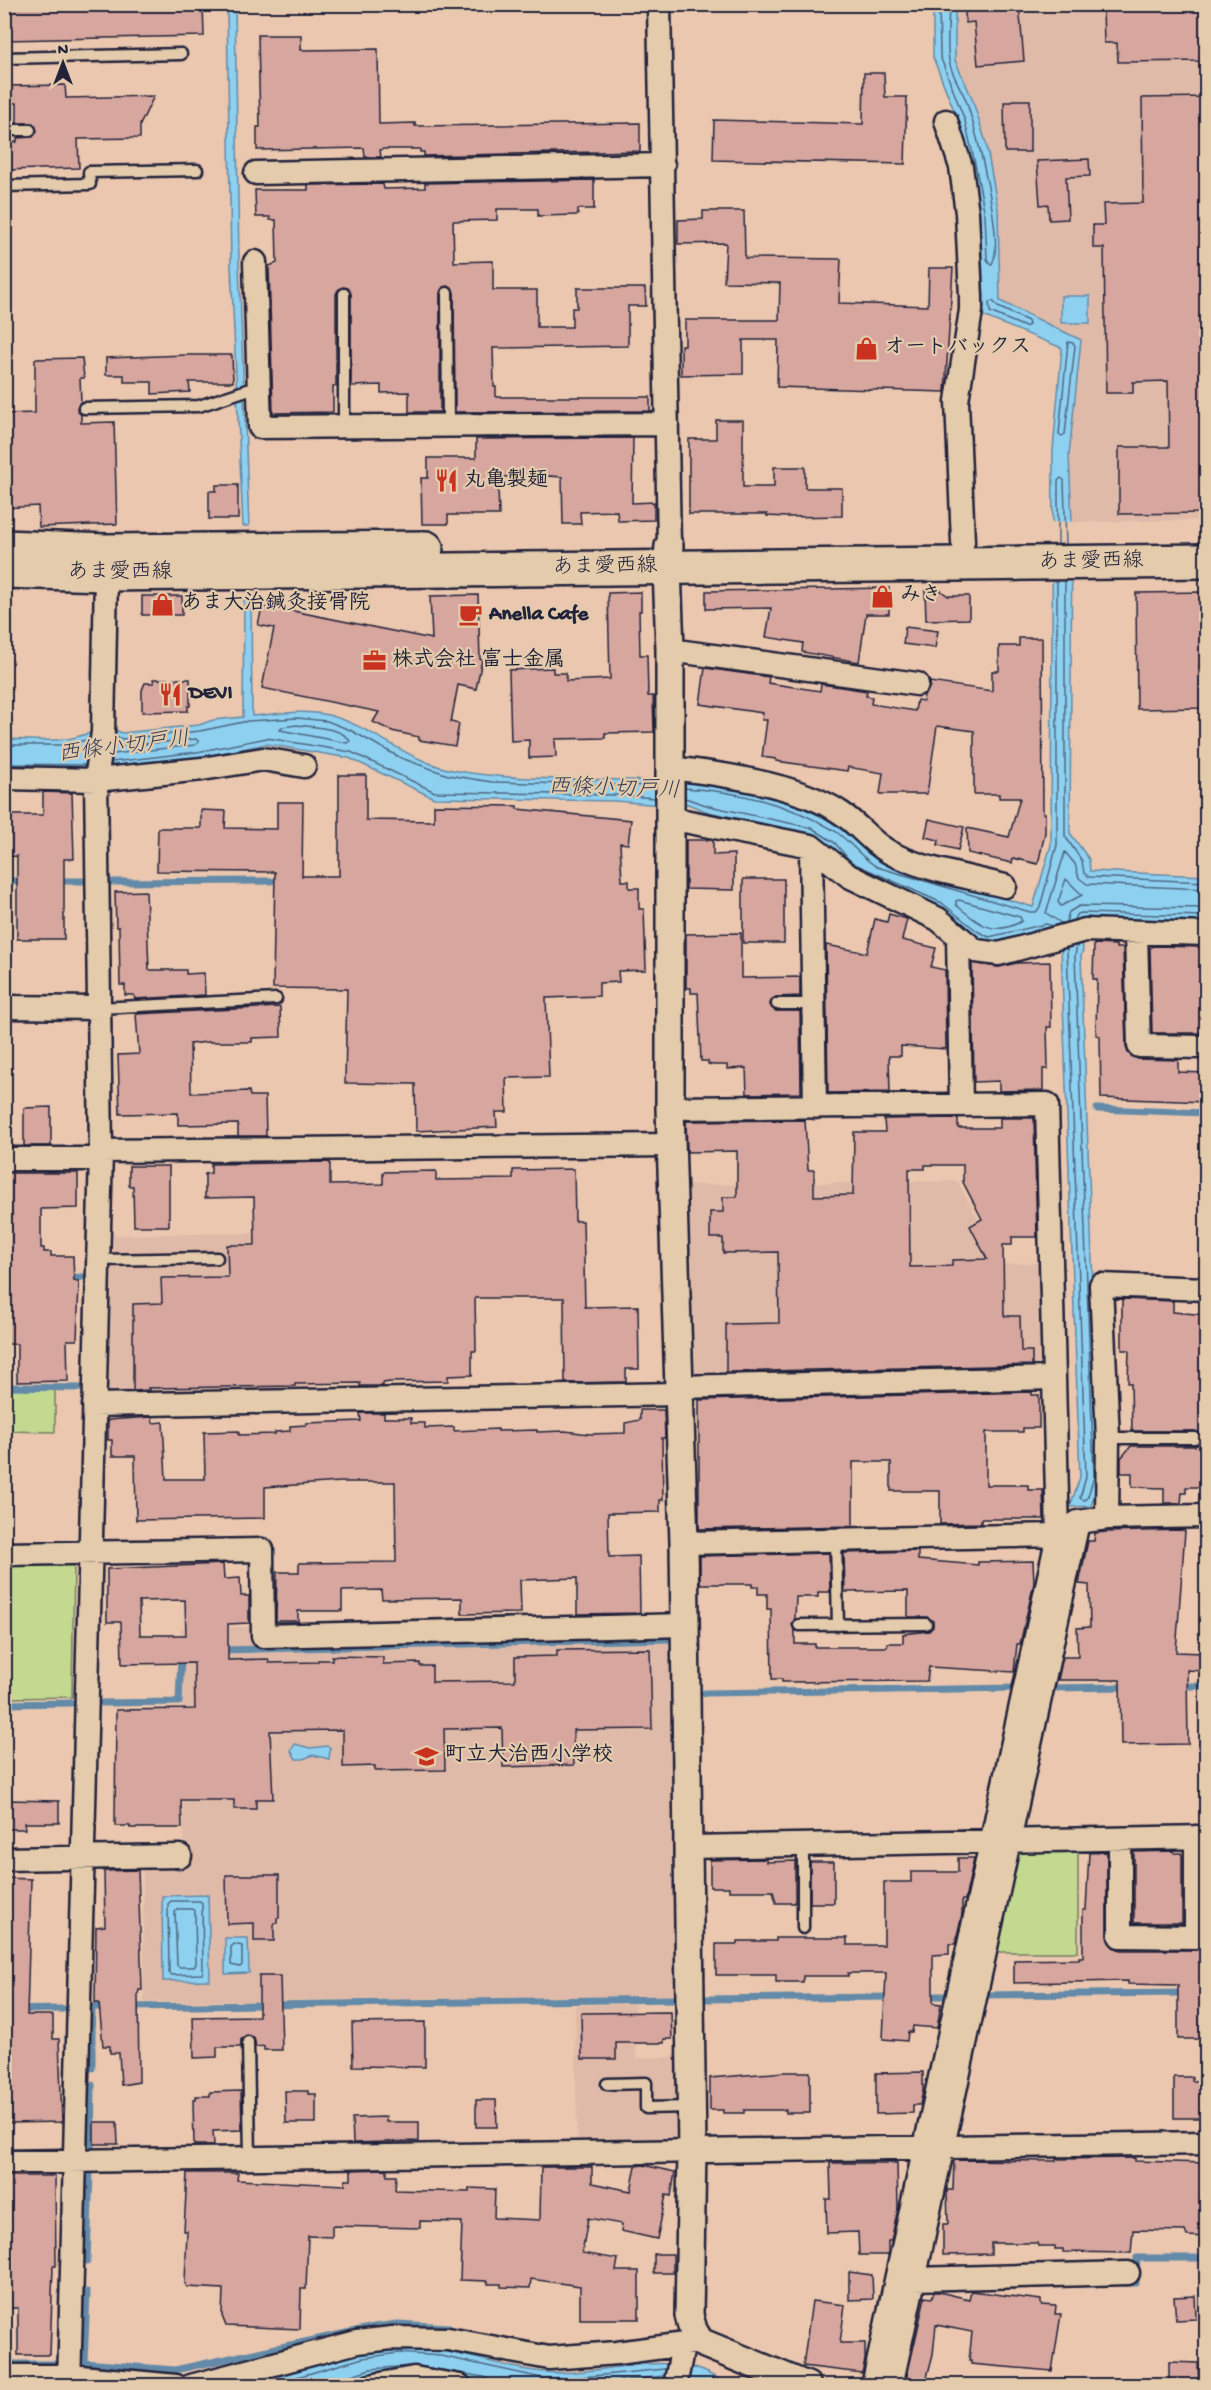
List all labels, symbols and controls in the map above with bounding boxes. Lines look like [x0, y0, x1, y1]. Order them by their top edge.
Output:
north arrow [33, 33, 93, 93]
text: N [58, 42, 69, 61]
shop icon: オートバックス [853, 335, 879, 361]
place label: オートバックス [884, 336, 1031, 361]
place label: 丸亀製麺 [464, 467, 548, 494]
restaurant icon: 丸亀製麺 [433, 468, 459, 494]
street label: あま愛西線 [1038, 548, 1144, 576]
street label: あま愛西線 [552, 553, 658, 581]
street label: あま愛西線 [68, 559, 173, 586]
shop icon: みき [869, 583, 895, 609]
place label: みき [900, 584, 942, 609]
place label: あま大治鍼灸接骨院 [181, 590, 370, 617]
shop icon: あま大治鍼灸接骨院 [150, 591, 176, 617]
cafe icon: Anella Cafe [458, 602, 484, 628]
place label: Anella Cafe [488, 603, 590, 628]
place label: 株式会社 富士金属 [392, 647, 565, 674]
office icon: 株式会社 富士金属 [361, 648, 387, 674]
restaurant icon: DEVI [158, 681, 184, 707]
place label: DEVI [187, 682, 233, 707]
water label: 西條小切戸川 [57, 726, 191, 769]
water label: 西條小切戸川 [548, 774, 680, 805]
school or university icon: 町立大治西小学校 [414, 1743, 440, 1769]
place label: 町立大治西小学校 [445, 1743, 613, 1769]

